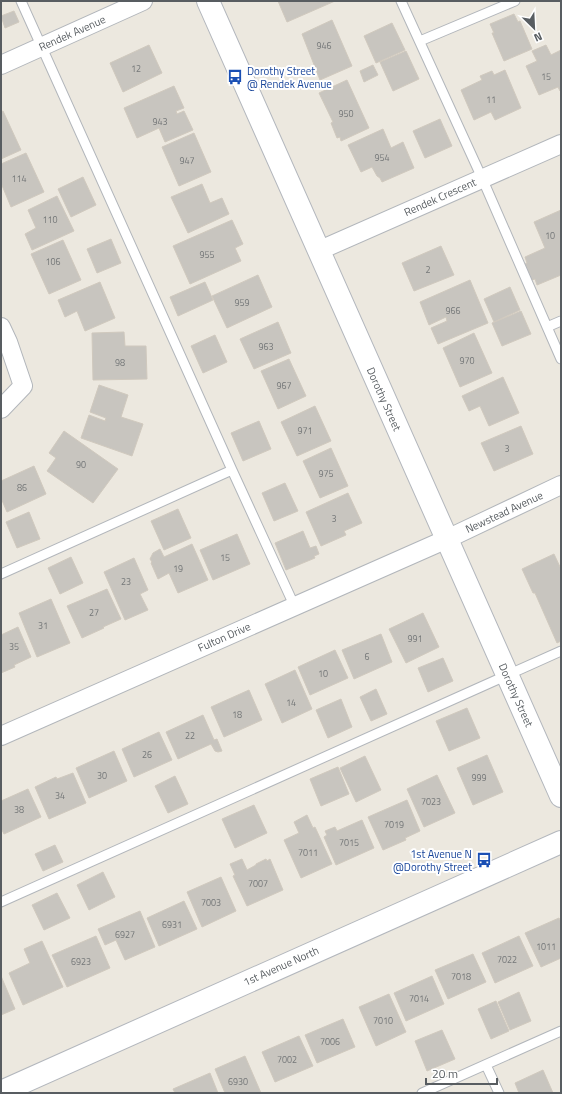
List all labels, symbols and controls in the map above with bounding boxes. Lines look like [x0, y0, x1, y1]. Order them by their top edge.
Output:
north arrow [514, 8, 554, 48]
street label: Rendek Avenue [36, 11, 108, 55]
text: N [531, 28, 545, 46]
house number: 946 [316, 39, 332, 52]
house number: 12 [131, 62, 141, 75]
place label: Dorothy Street @ Rendek Avenue [247, 63, 332, 92]
bus stop icon: Dorothy Street @ Rendek Avenue [226, 68, 244, 86]
house number: 15 [541, 70, 551, 83]
house number: 11 [486, 93, 496, 106]
house number: 950 [338, 107, 354, 120]
house number: 943 [152, 115, 168, 128]
house number: 954 [374, 151, 390, 164]
house number: 947 [179, 154, 195, 167]
house number: 114 [11, 172, 27, 185]
street label: Rendek Crescent [401, 174, 479, 220]
house number: 110 [42, 213, 58, 226]
house number: 10 [545, 229, 555, 242]
house number: 955 [199, 248, 215, 261]
house number: 106 [45, 255, 61, 268]
house number: 2 [425, 263, 431, 276]
house number: 959 [234, 296, 250, 309]
house number: 966 [445, 304, 461, 317]
house number: 963 [258, 340, 274, 353]
house number: 970 [459, 354, 475, 367]
house number: 98 [115, 356, 125, 369]
street label: Dorothy Street [363, 365, 405, 434]
house number: 967 [276, 379, 292, 392]
house number: 971 [297, 424, 313, 437]
house number: 3 [504, 442, 510, 455]
house number: 90 [76, 458, 86, 471]
house number: 975 [318, 467, 334, 480]
house number: 86 [17, 481, 27, 494]
street label: Newstead Avenue [463, 487, 546, 537]
house number: 3 [331, 512, 337, 525]
house number: 15 [220, 551, 230, 564]
house number: 19 [173, 562, 183, 575]
house number: 23 [121, 575, 131, 588]
house number: 27 [89, 606, 99, 619]
street label: Fulton Drive [195, 618, 253, 656]
house number: 31 [38, 619, 48, 632]
house number: 991 [407, 632, 423, 645]
house number: 35 [9, 640, 19, 653]
house number: 6 [364, 650, 370, 663]
street label: Dorothy Street [495, 661, 537, 730]
house number: 10 [318, 667, 328, 680]
house number: 14 [286, 696, 296, 709]
house number: 18 [232, 708, 242, 721]
house number: 22 [185, 729, 195, 742]
house number: 26 [142, 748, 152, 761]
house number: 30 [97, 769, 107, 782]
house number: 999 [471, 771, 487, 784]
house number: 34 [55, 789, 65, 802]
house number: 7023 [421, 795, 441, 808]
house number: 38 [14, 803, 24, 816]
house number: 7019 [384, 818, 404, 831]
house number: 7015 [339, 836, 359, 849]
house number: 7011 [298, 846, 318, 859]
place label: 1st Avenue N @Dorothy Street [393, 846, 472, 875]
bus stop icon: 1st Avenue N @Dorothy Street [475, 851, 493, 869]
house number: 7007 [248, 877, 268, 890]
house number: 7003 [201, 896, 221, 909]
house number: 6931 [162, 918, 182, 931]
house number: 6927 [115, 928, 135, 941]
house number: 1011 [536, 940, 556, 953]
street label: 1st Avenue North [241, 942, 321, 990]
house number: 7022 [497, 953, 517, 966]
house number: 6923 [71, 955, 91, 968]
house number: 7018 [451, 970, 471, 983]
house number: 7014 [409, 992, 429, 1005]
house number: 7010 [373, 1014, 393, 1027]
house number: 7006 [320, 1035, 340, 1048]
house number: 7002 [277, 1053, 297, 1066]
scale bar [426, 1060, 497, 1086]
text: 20 m [432, 1064, 458, 1083]
house number: 6930 [228, 1075, 248, 1088]

